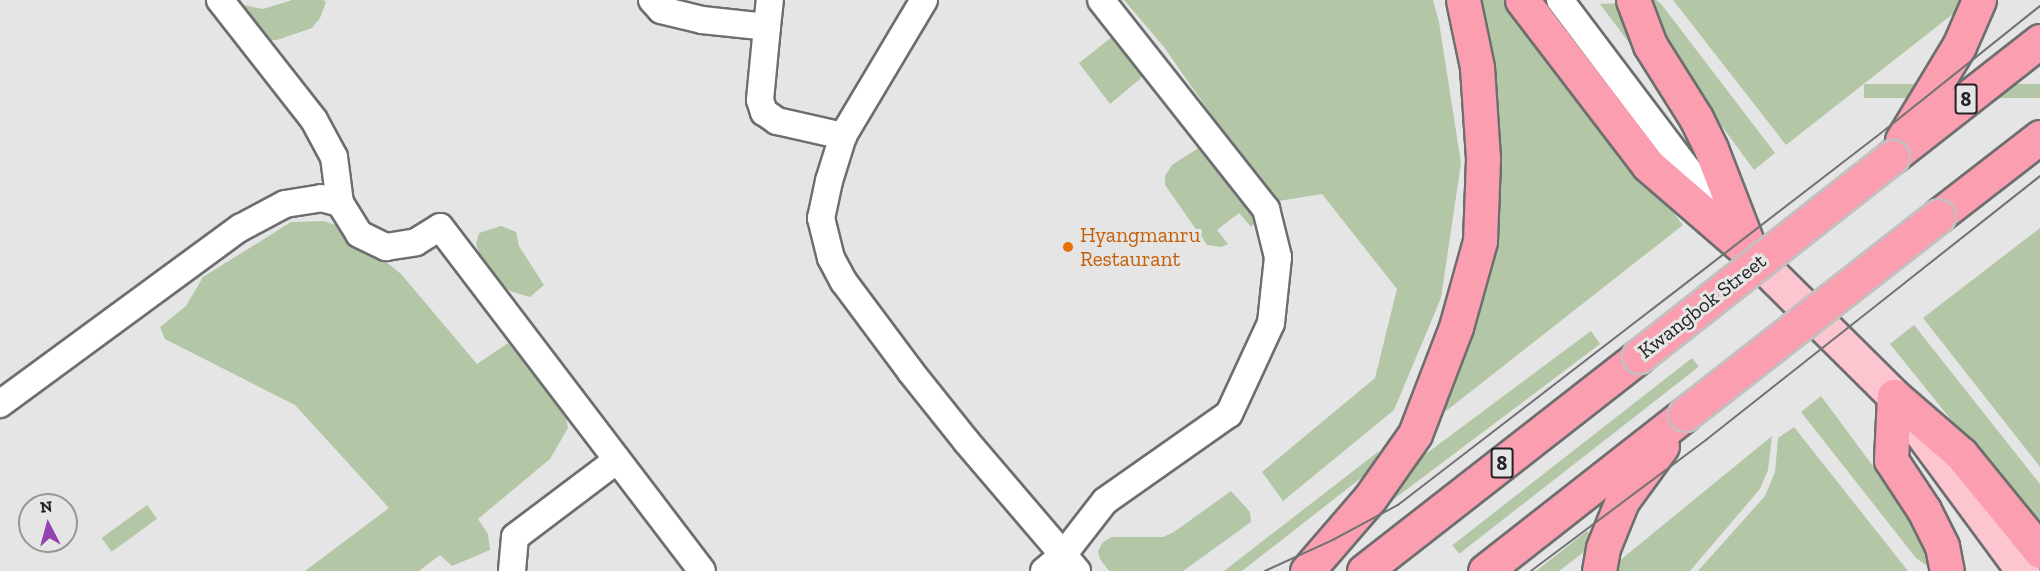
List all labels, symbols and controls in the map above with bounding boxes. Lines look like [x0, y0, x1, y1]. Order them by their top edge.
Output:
road number: 8 [1954, 82, 1978, 116]
place label: Hyangmanru Restaurant [1080, 222, 1200, 272]
marker: Hyangmanru Restaurant [1061, 240, 1075, 254]
street label: Kwangbok Street [1633, 248, 1771, 364]
road number: 8 [1490, 446, 1514, 480]
north arrow [18, 493, 78, 553]
text: N [39, 497, 53, 517]

